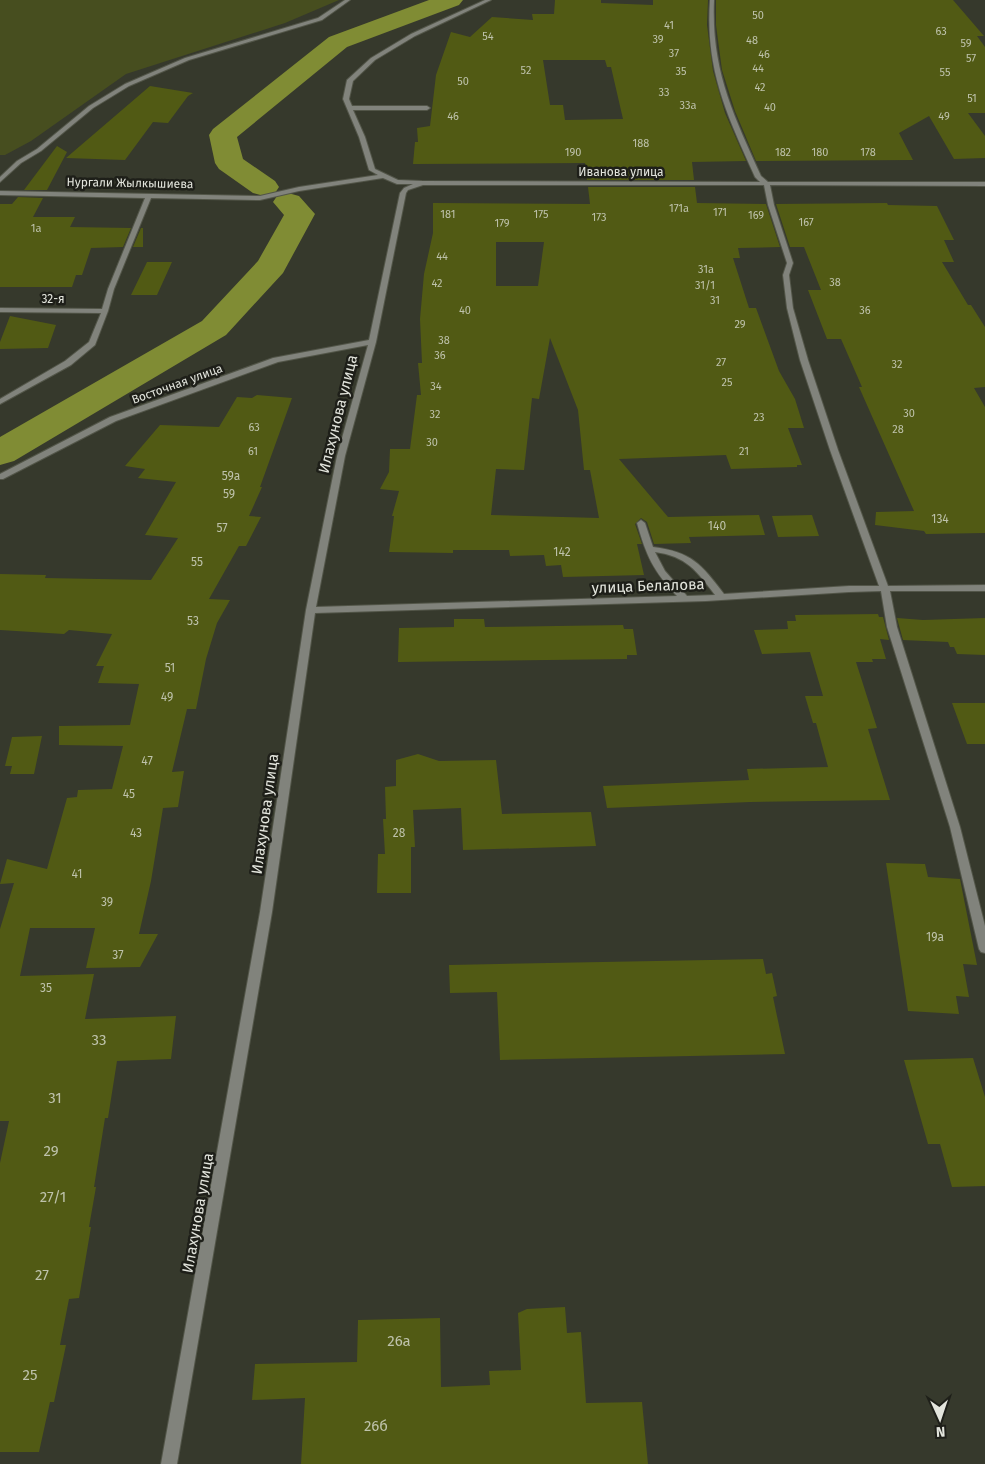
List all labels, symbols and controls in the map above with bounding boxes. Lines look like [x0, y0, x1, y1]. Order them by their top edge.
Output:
house number: 50 [752, 9, 764, 22]
house number: 41 [664, 19, 674, 32]
house number: 63 [935, 25, 947, 38]
house number: 54 [482, 30, 494, 43]
house number: 39 [652, 33, 664, 46]
house number: 48 [746, 34, 758, 47]
house number: 59 [960, 37, 972, 50]
house number: 37 [669, 47, 679, 60]
house number: 46 [758, 48, 770, 61]
house number: 57 [966, 52, 976, 65]
house number: 44 [752, 62, 764, 75]
house number: 52 [521, 64, 531, 77]
house number: 35 [676, 65, 687, 78]
house number: 55 [940, 66, 951, 79]
house number: 50 [457, 75, 469, 88]
house number: 42 [754, 81, 766, 94]
house number: 33 [659, 86, 669, 99]
house number: 51 [967, 92, 977, 105]
house number: 33а [680, 99, 696, 112]
house number: 40 [764, 101, 776, 114]
house number: 46 [447, 110, 459, 123]
house number: 49 [938, 110, 950, 123]
house number: 188 [633, 137, 649, 150]
house number: 190 [565, 146, 581, 159]
house number: 182 [775, 146, 791, 159]
house number: 180 [812, 146, 828, 159]
house number: 178 [860, 146, 876, 159]
street label: Иванова улица [578, 165, 664, 179]
street label: Нургали Жылкышиева [67, 175, 193, 191]
house number: 171а [669, 202, 689, 215]
house number: 171 [713, 206, 727, 219]
house number: 181 [440, 208, 456, 221]
house number: 175 [534, 208, 549, 221]
house number: 169 [748, 209, 764, 222]
house number: 173 [591, 211, 607, 224]
house number: 167 [798, 216, 814, 229]
house number: 179 [494, 217, 510, 230]
house number: 1а [31, 222, 41, 235]
house number: 44 [436, 250, 448, 263]
house number: 31а [698, 263, 714, 276]
house number: 38 [829, 276, 841, 289]
house number: 42 [431, 277, 443, 290]
house number: 31/1 [695, 279, 715, 292]
street label: 32-я [41, 292, 65, 306]
house number: 31 [710, 294, 720, 307]
house number: 40 [459, 304, 471, 317]
house number: 36 [859, 304, 871, 317]
house number: 29 [734, 318, 746, 331]
house number: 38 [438, 334, 450, 347]
house number: 36 [434, 349, 446, 362]
street label: Илахунова улица [315, 353, 361, 475]
house number: 27 [716, 356, 726, 369]
house number: 32 [892, 358, 902, 371]
street label: Восточная улица [130, 361, 224, 407]
house number: 25 [722, 376, 733, 389]
house number: 34 [430, 380, 442, 393]
house number: 30 [903, 407, 915, 420]
house number: 32 [430, 408, 440, 421]
house number: 23 [754, 411, 764, 424]
house number: 63 [248, 421, 260, 434]
house number: 28 [892, 423, 904, 436]
house number: 30 [426, 436, 438, 449]
house number: 61 [248, 445, 258, 458]
house number: 21 [739, 445, 749, 458]
house number: 59а [222, 469, 240, 483]
house number: 59 [223, 487, 235, 501]
house number: 134 [931, 512, 949, 526]
house number: 140 [708, 519, 726, 533]
house number: 57 [216, 521, 228, 535]
house number: 142 [553, 545, 571, 559]
house number: 55 [191, 555, 203, 569]
street label: улица Белалова [591, 575, 705, 597]
house number: 53 [187, 614, 199, 628]
house number: 51 [165, 661, 175, 675]
house number: 49 [161, 690, 173, 704]
street label: Илахунова улица [248, 753, 282, 875]
house number: 47 [141, 754, 153, 768]
house number: 45 [123, 787, 135, 801]
house number: 43 [130, 826, 142, 840]
house number: 28 [393, 826, 406, 840]
house number: 41 [72, 867, 82, 881]
house number: 39 [101, 895, 113, 909]
house number: 19а [926, 930, 944, 944]
house number: 37 [112, 948, 124, 962]
house number: 35 [40, 981, 52, 995]
house number: 33 [92, 1031, 106, 1049]
house number: 31 [48, 1089, 62, 1107]
house number: 29 [43, 1142, 59, 1160]
street label: Илахунова улица [179, 1152, 217, 1274]
house number: 27/1 [40, 1188, 66, 1206]
house number: 27 [35, 1266, 49, 1284]
house number: 26а [387, 1332, 411, 1350]
house number: 25 [23, 1366, 37, 1384]
north arrow [915, 1394, 965, 1444]
house number: 26б [364, 1417, 388, 1435]
text: N [936, 1423, 946, 1440]

